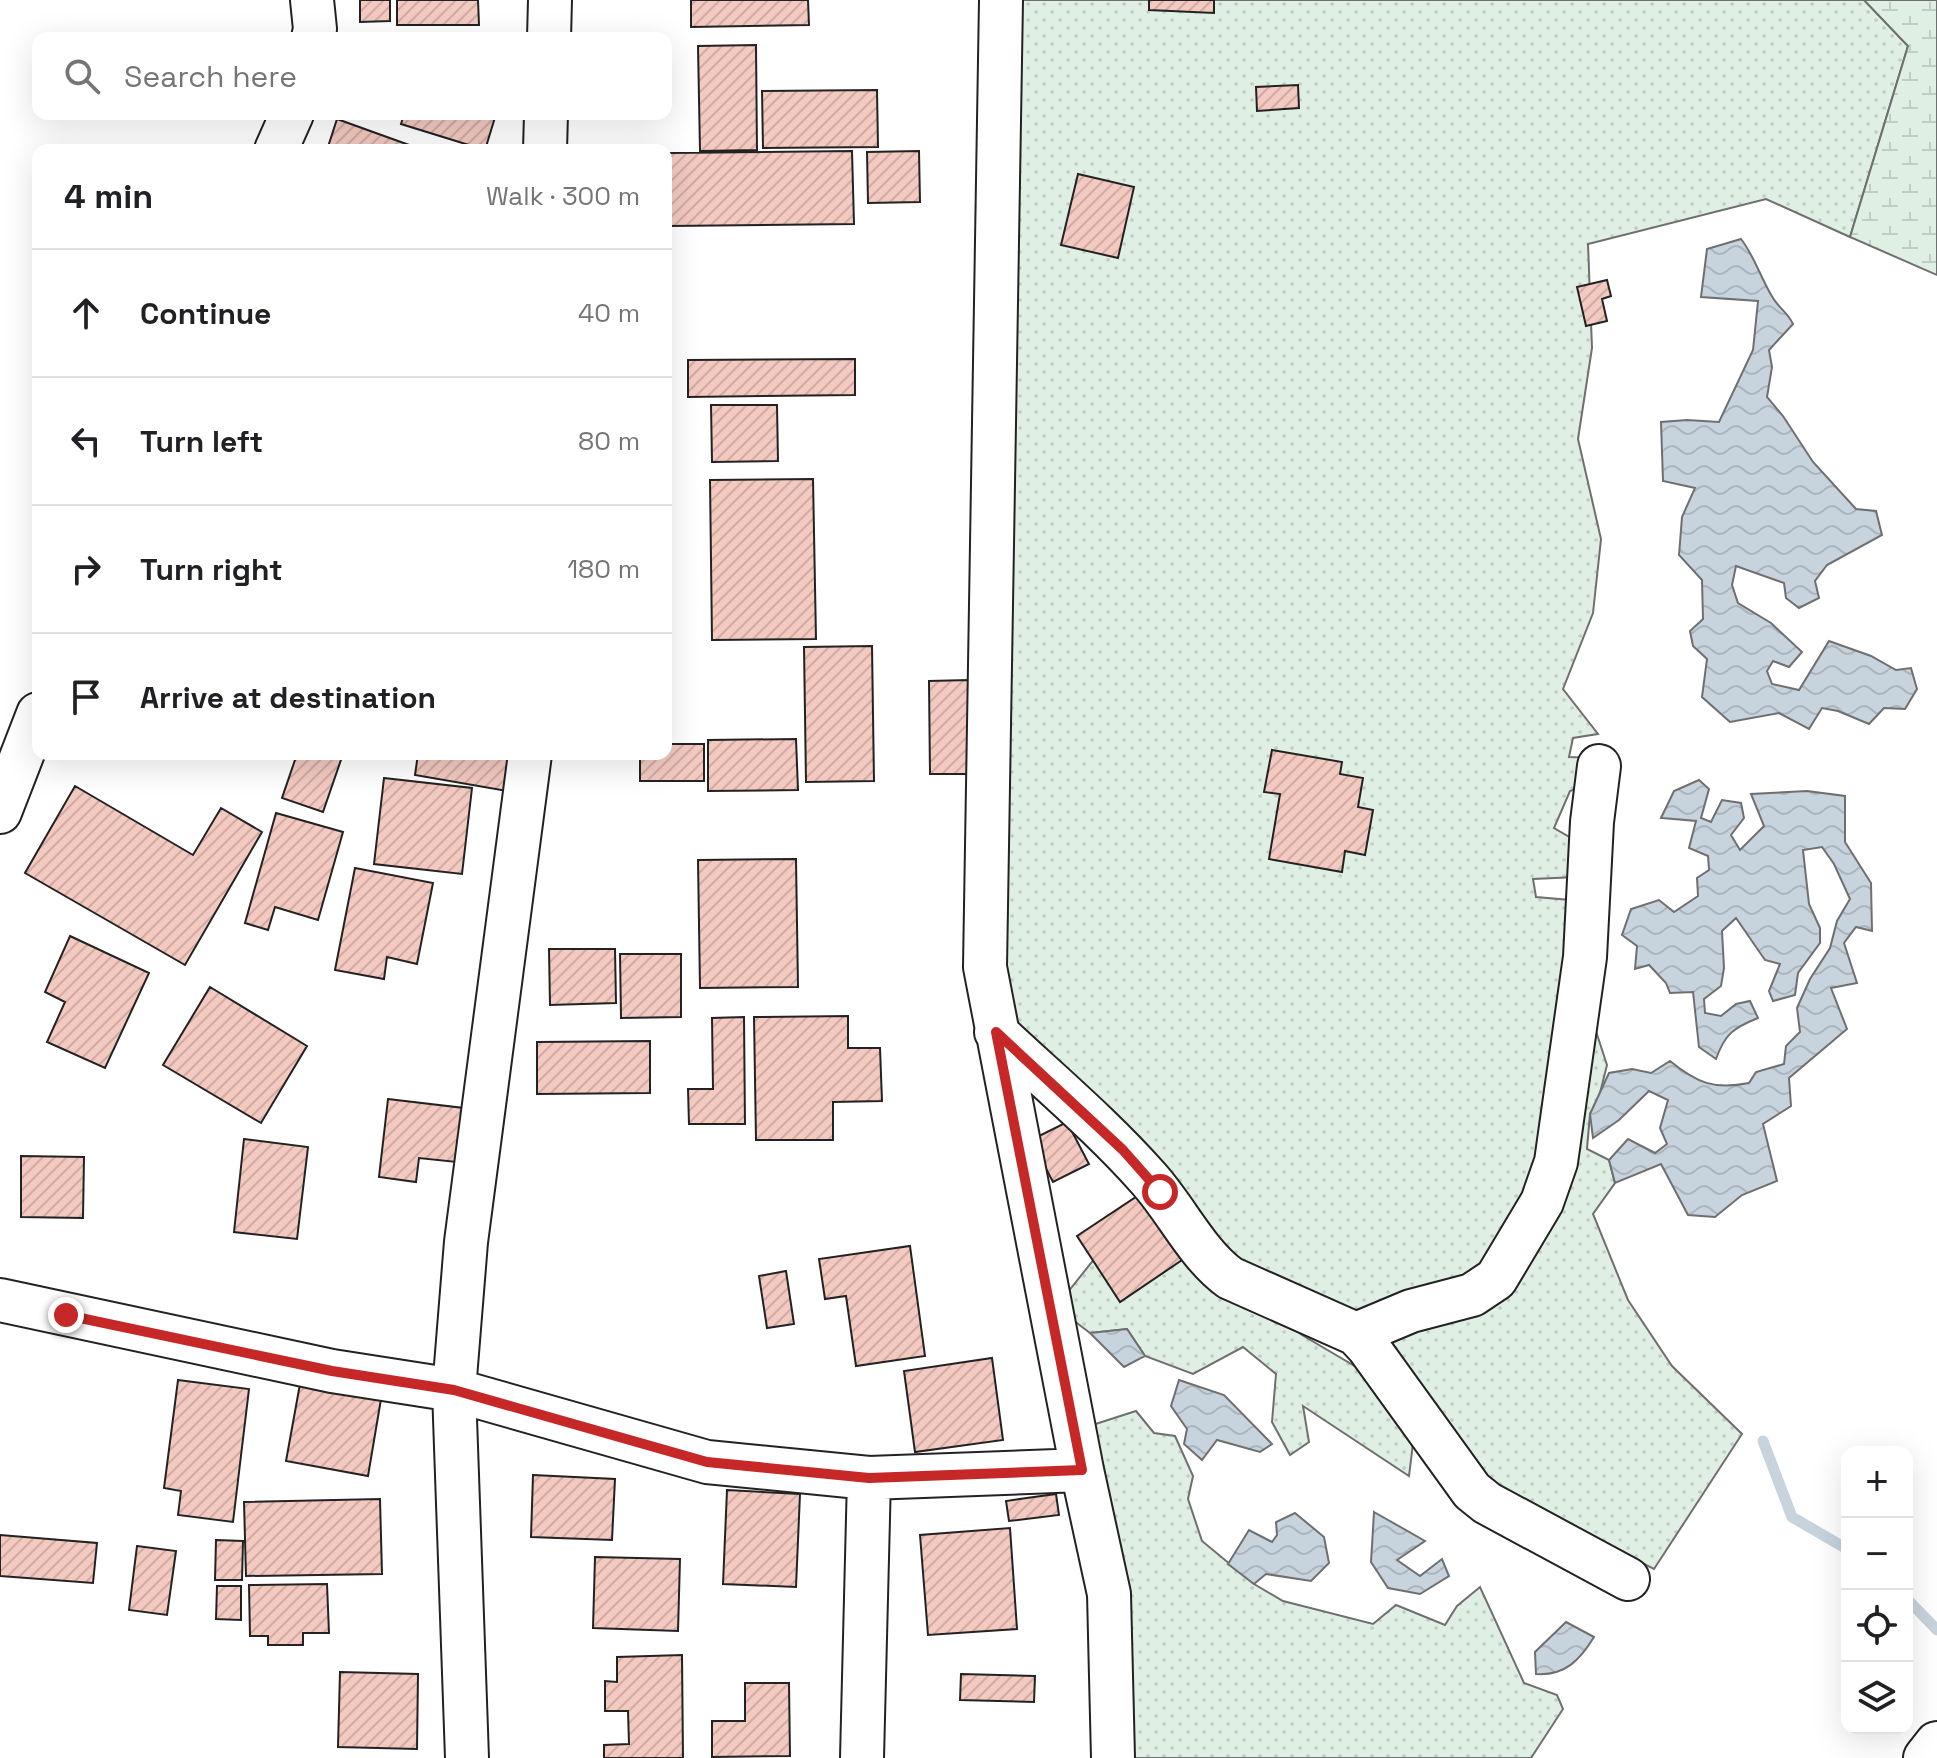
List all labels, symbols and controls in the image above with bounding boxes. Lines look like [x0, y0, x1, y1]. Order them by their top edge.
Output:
search box [32, 32, 672, 120]
icon: search [60, 54, 104, 98]
text: Search here [124, 57, 297, 96]
text: 4 min [64, 175, 153, 218]
text: Walk · 300 m [486, 179, 640, 213]
icon: ahead [64, 291, 108, 335]
text: Continue [140, 294, 271, 333]
text: 40 m [578, 296, 640, 330]
icon: left [64, 419, 108, 463]
text: Turn left [140, 422, 263, 461]
text: 80 m [578, 424, 640, 458]
icon: right [64, 547, 108, 591]
text: Turn right [140, 550, 283, 589]
text: 180 m [567, 552, 640, 586]
icon: arrive [64, 675, 108, 719]
text: Arrive at destination [140, 678, 436, 717]
route start [1142, 1174, 1178, 1210]
route end [48, 1297, 84, 1333]
map controls [1841, 1446, 1913, 1734]
button: + [1841, 1446, 1913, 1518]
button: − [1841, 1518, 1913, 1590]
button: locate [1841, 1590, 1913, 1662]
button: layers [1841, 1662, 1913, 1734]

